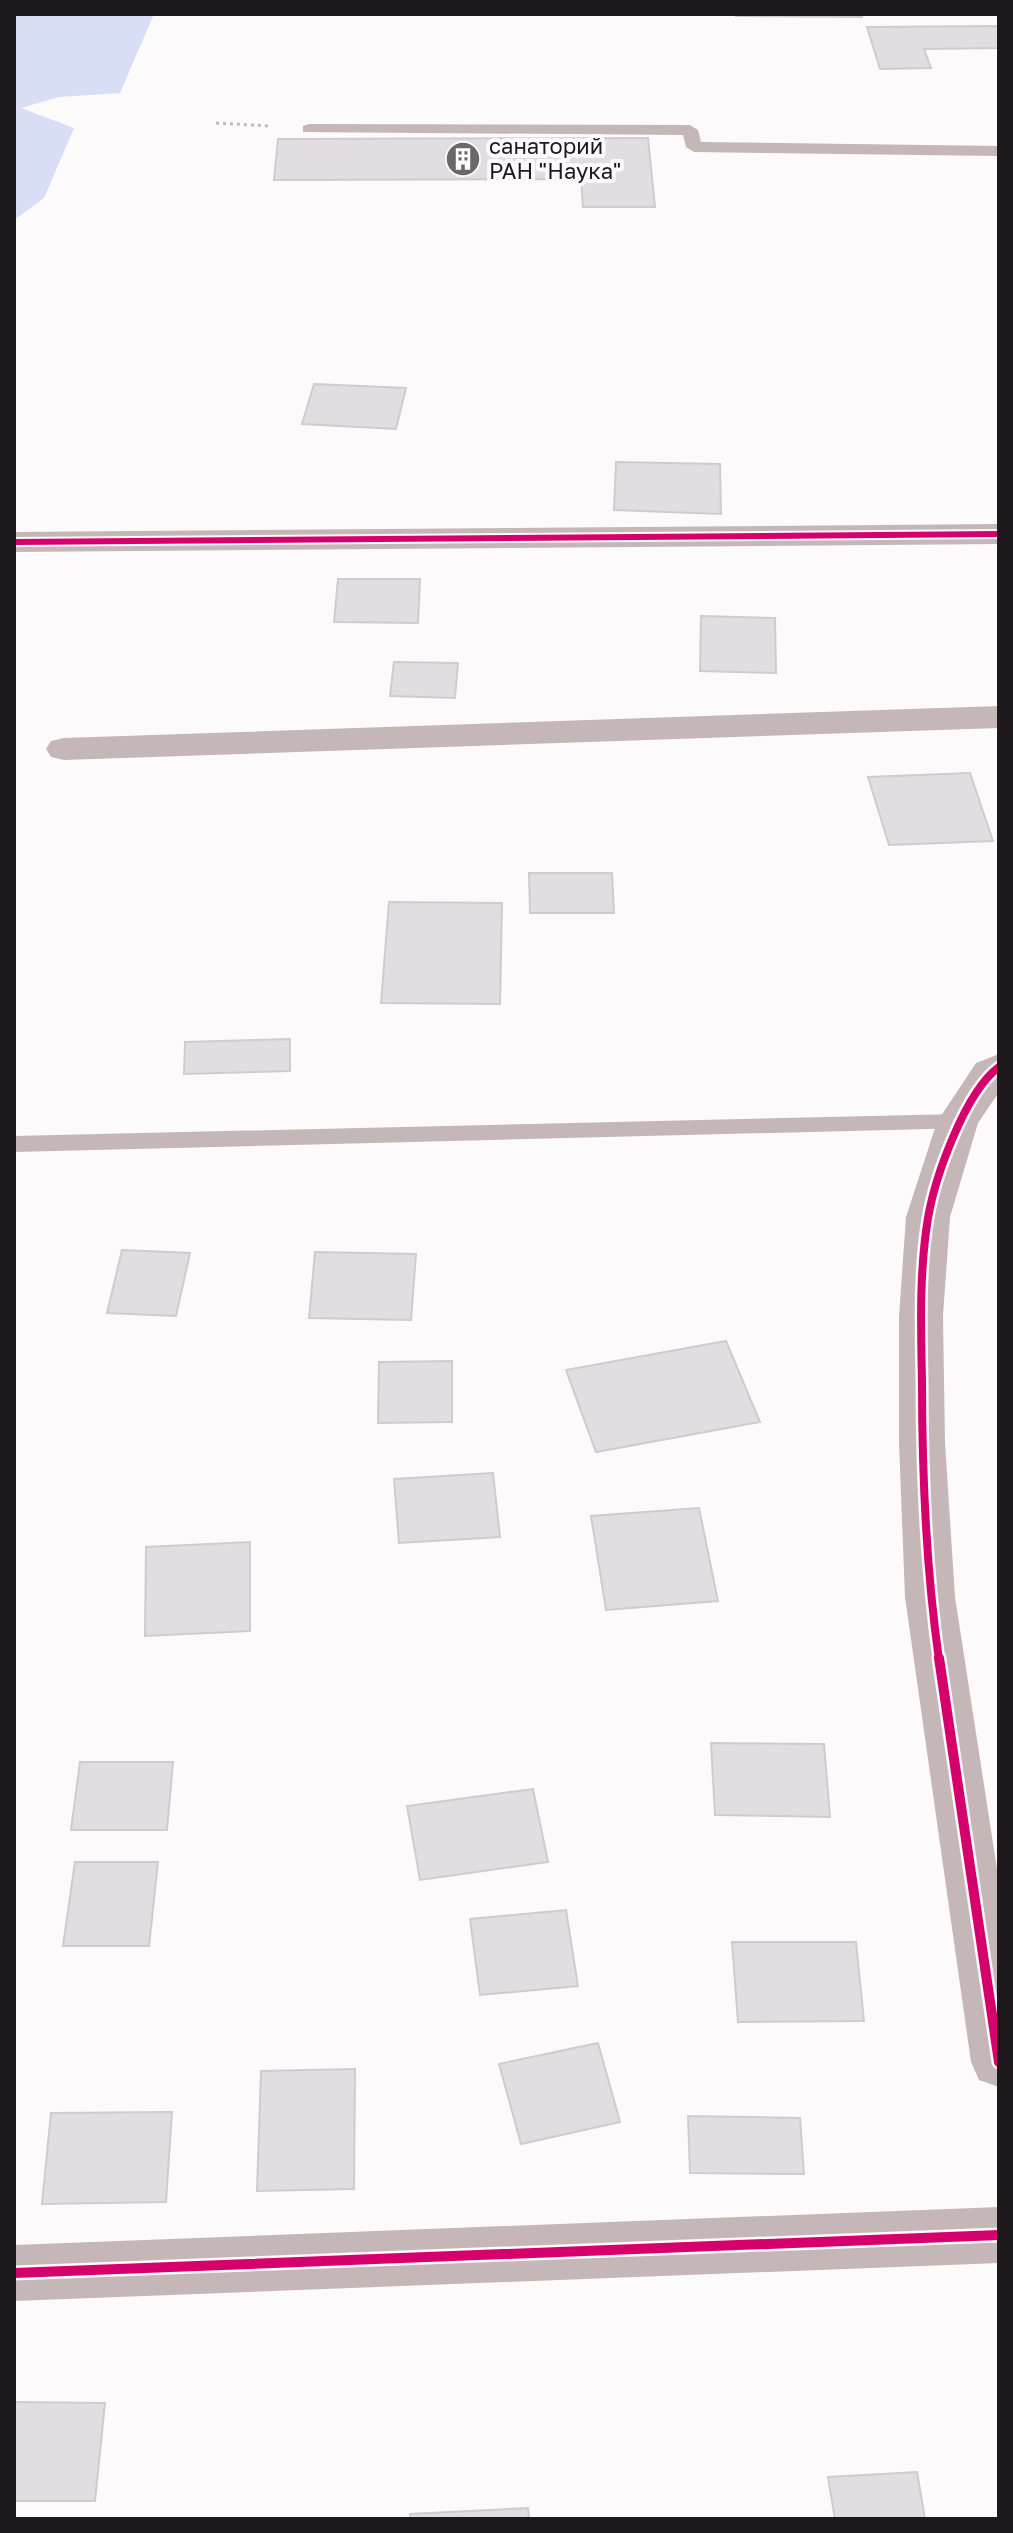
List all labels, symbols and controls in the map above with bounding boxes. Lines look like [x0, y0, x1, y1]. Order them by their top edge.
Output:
place label: санаторий РАН "Наука" [489, 132, 621, 184]
building icon: санаторий РАН "Наука" [444, 140, 482, 178]

